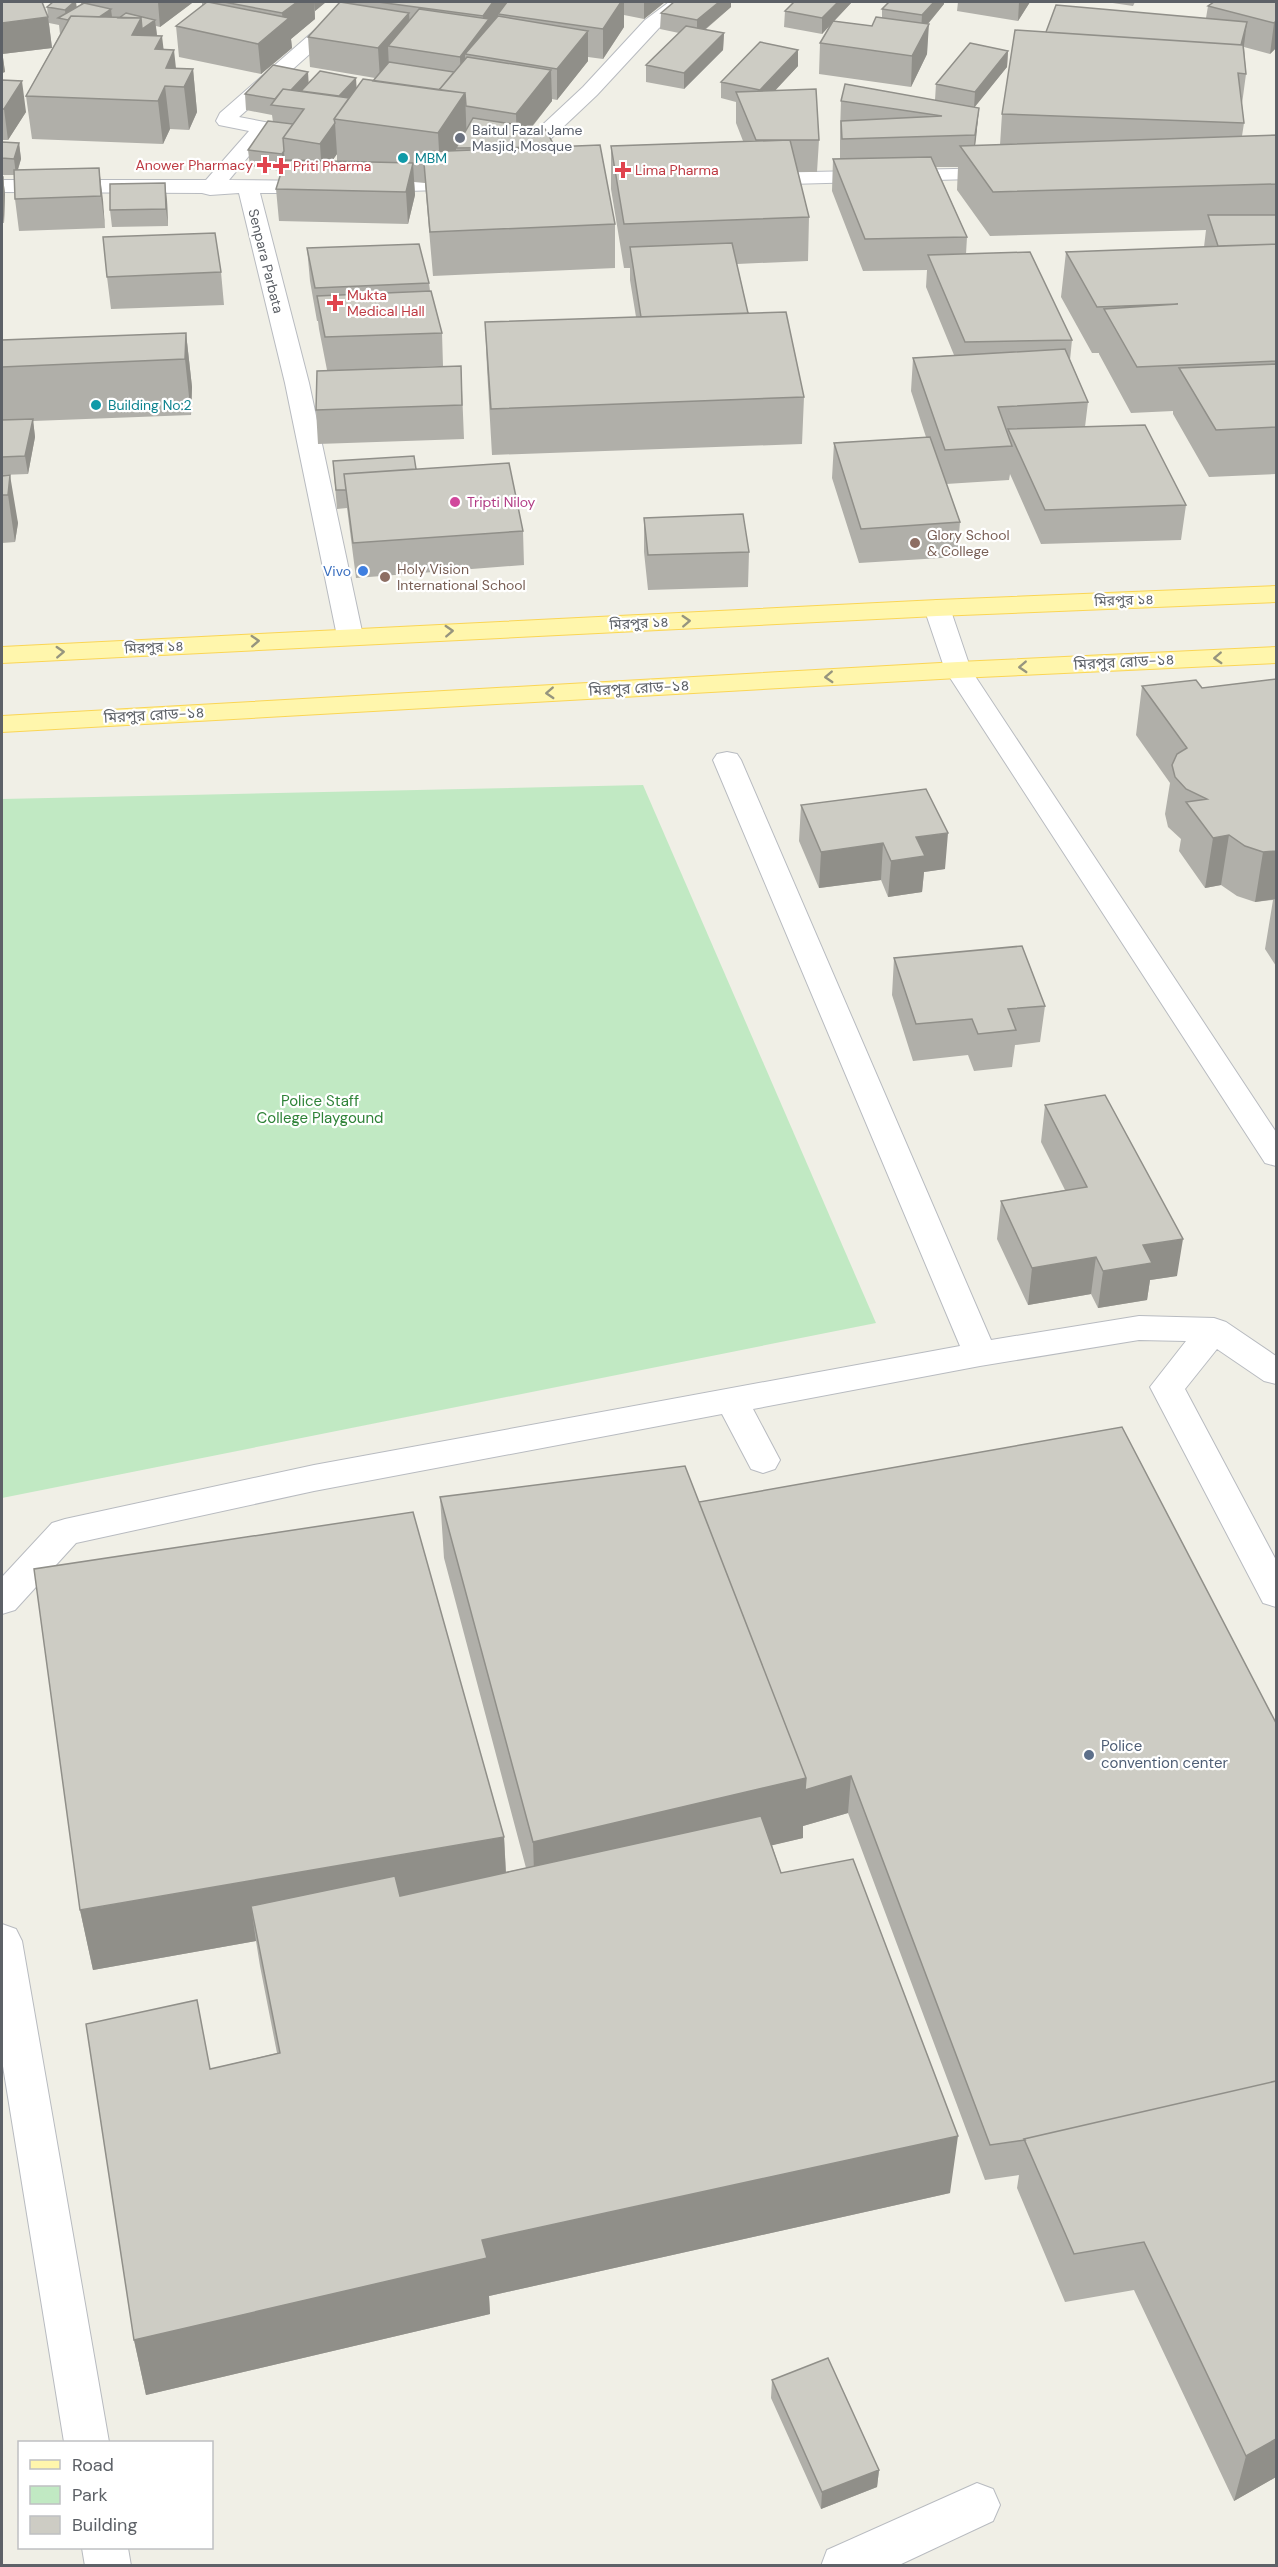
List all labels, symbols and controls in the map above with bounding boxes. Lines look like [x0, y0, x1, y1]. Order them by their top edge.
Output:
place label: Baitul Fazal Jame Masjid, Mosque [472, 121, 582, 155]
marker: Baitul Fazal Jame Masjid, Mosque [453, 131, 467, 145]
place label: MBM [415, 149, 447, 167]
marker: MBM [396, 151, 410, 165]
place label: Anower Pharmacy [136, 156, 253, 174]
place label: Priti Pharma [293, 157, 371, 175]
marker: Anower Pharmacy [258, 158, 272, 172]
marker: Priti Pharma [274, 159, 288, 173]
place label: Lima Pharma [635, 161, 719, 179]
marker: Lima Pharma [616, 163, 630, 177]
street label: Senpara Parbata [244, 207, 288, 315]
place label: Mukta Medical Hall [347, 286, 425, 320]
marker: Mukta Medical Hall [328, 296, 342, 310]
place label: Building No:2 [108, 396, 192, 414]
marker: Building No:2 [89, 398, 103, 412]
place label: Tripti Niloy [467, 493, 536, 511]
marker: Tripti Niloy [448, 495, 462, 509]
place label: Glory School & College [927, 526, 1010, 560]
marker: Glory School & College [908, 536, 922, 550]
place label: Holy Vision International School [397, 560, 526, 594]
place label: Vivo [323, 562, 351, 580]
marker: Vivo [356, 564, 370, 578]
marker: Holy Vision International School [378, 570, 392, 584]
street label: মিরপুর ১৪ [1093, 590, 1154, 610]
street label: মিরপুর ১৪ [608, 612, 669, 634]
one-way arrow [682, 614, 691, 627]
one-way arrow [445, 625, 454, 638]
one-way arrow [250, 635, 259, 648]
street label: মিরপুর ১৪ [123, 636, 184, 658]
one-way arrow [55, 645, 64, 658]
street label: মিরপুর রোড-১৪ [1072, 649, 1175, 675]
one-way arrow [1214, 651, 1223, 664]
one-way arrow [1019, 660, 1028, 673]
one-way arrow [824, 670, 833, 683]
street label: মিরপুর রোড-১৪ [587, 675, 690, 701]
one-way arrow [545, 686, 554, 699]
street label: মিরপুর রোড-১৪ [102, 702, 205, 728]
park label: Police Staff College Playgound [257, 1091, 383, 1128]
place label: Police convention center [1101, 1736, 1228, 1773]
marker: Police convention center [1082, 1748, 1096, 1762]
legend [18, 2441, 213, 2549]
text: Road [72, 2453, 114, 2477]
text: Park [72, 2483, 108, 2507]
text: Building [72, 2513, 137, 2537]

